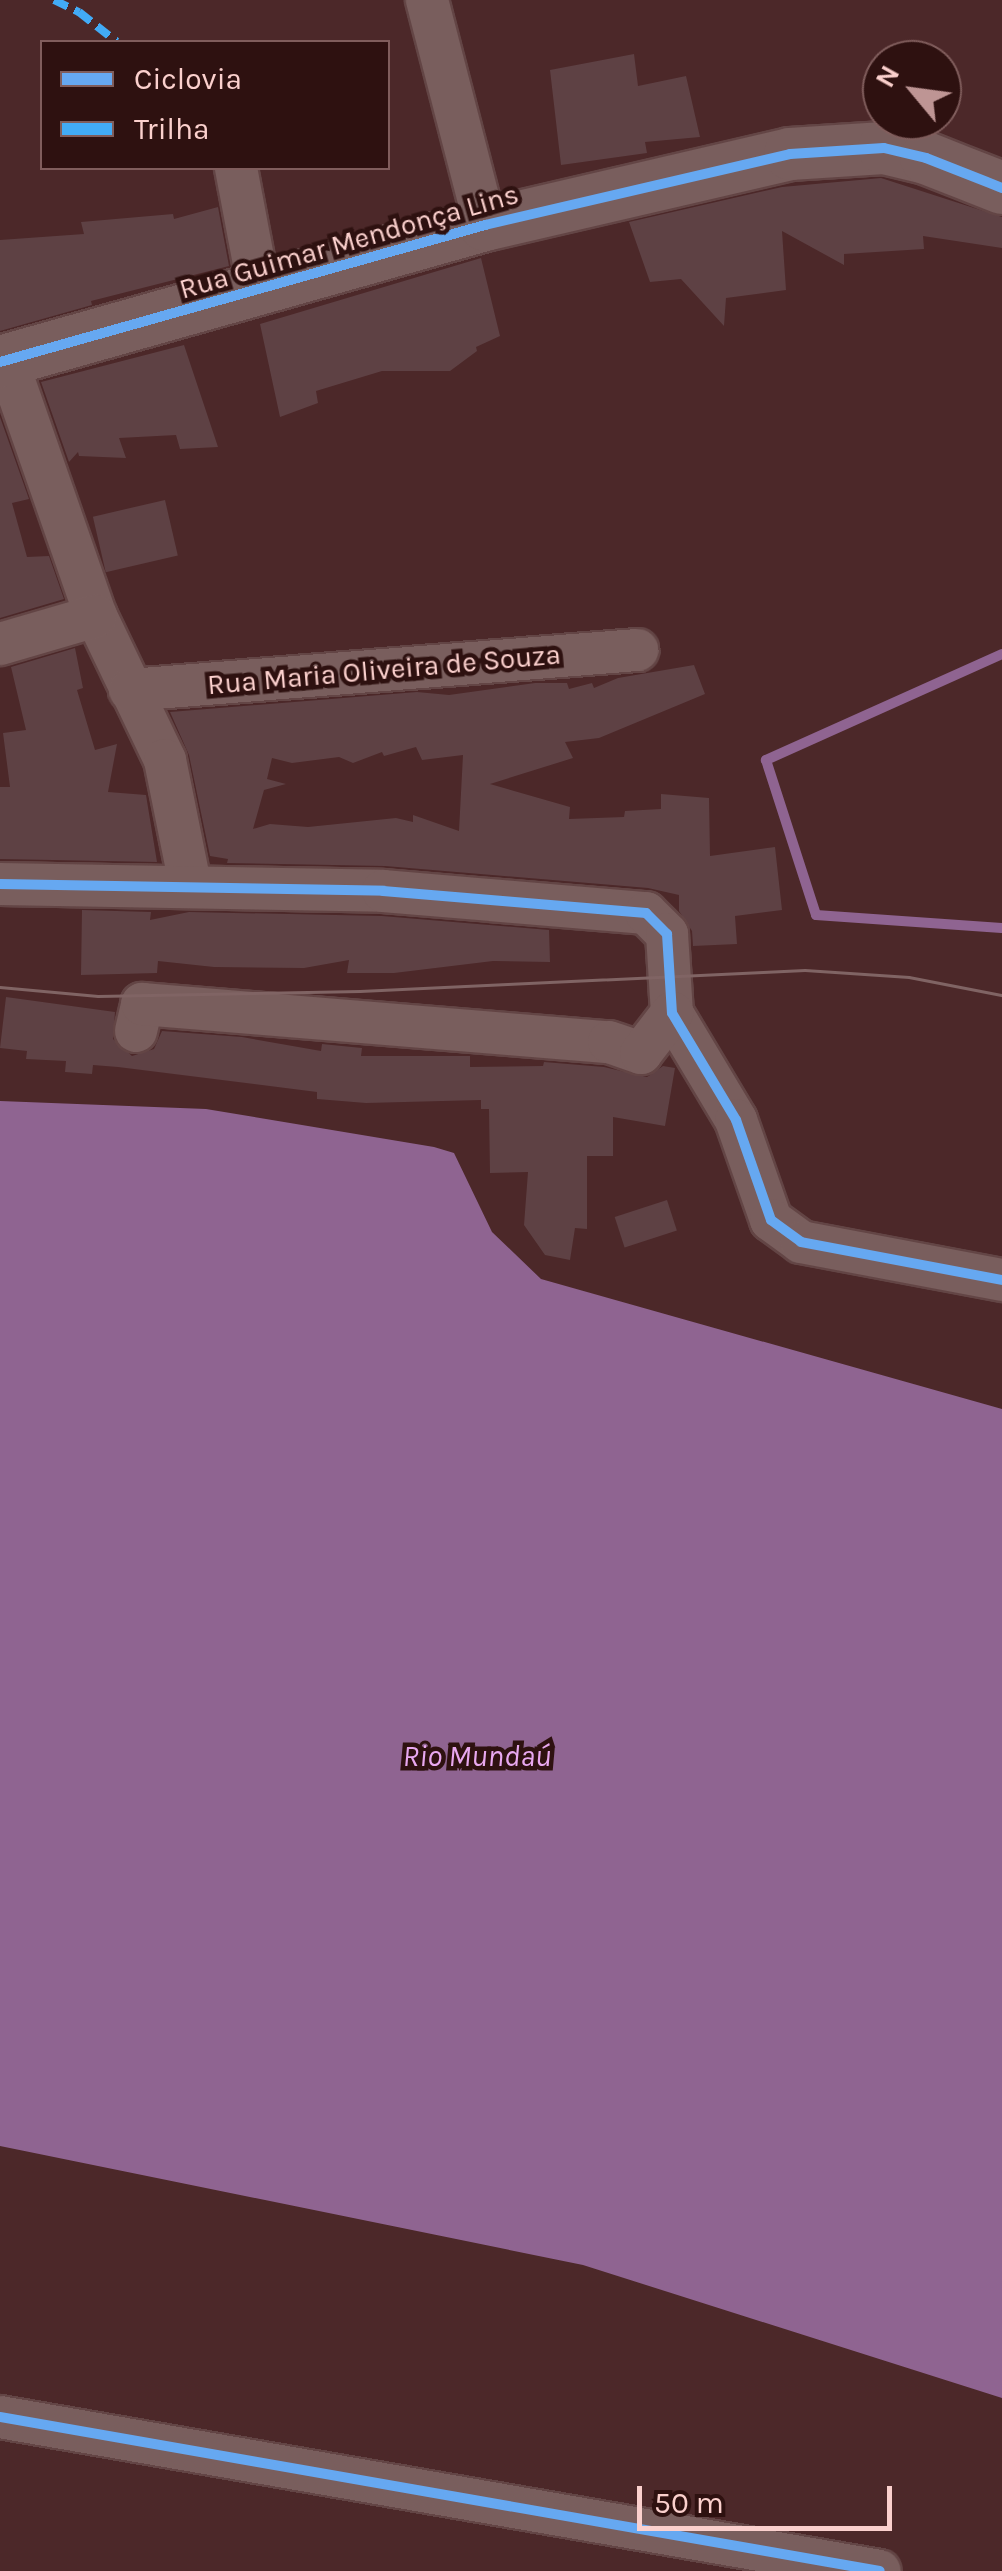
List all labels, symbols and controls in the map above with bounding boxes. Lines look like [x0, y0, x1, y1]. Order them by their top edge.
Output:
legend [40, 40, 390, 170]
north arrow [862, 40, 962, 140]
text: N [868, 59, 906, 93]
text: Ciclovia [134, 61, 242, 97]
text: Trilha [134, 111, 210, 147]
street label: Rua Guimar Mendonça Lins [176, 177, 522, 307]
street label: Rua Maria Oliveira de Souza [206, 638, 562, 702]
water label: Rio Mundaú [403, 1738, 551, 1774]
scale bar [642, 2466, 897, 2528]
text: 50 m [654, 2485, 724, 2521]

